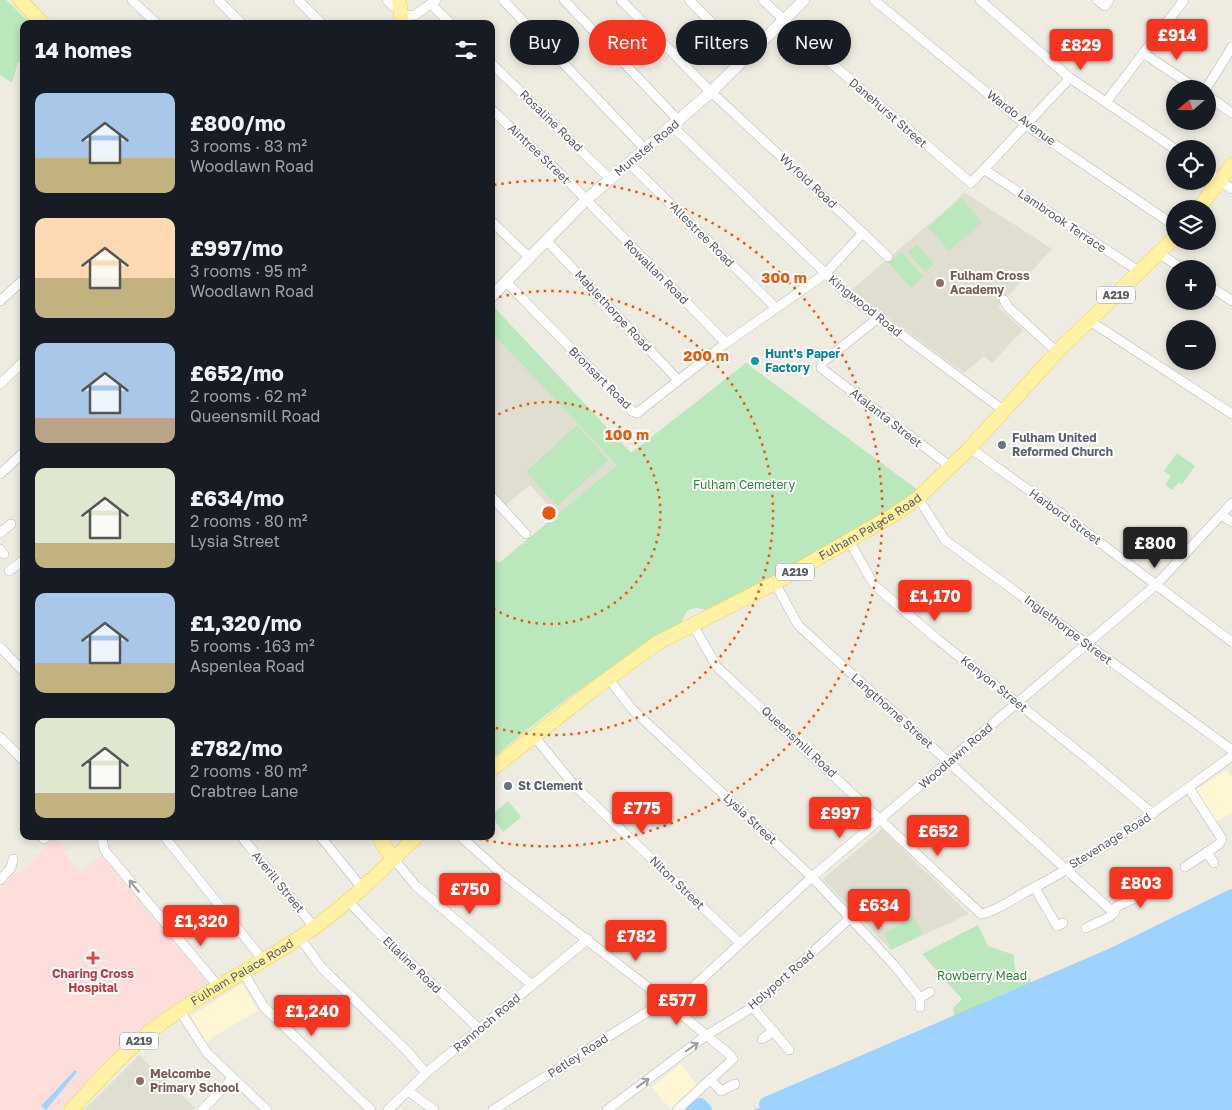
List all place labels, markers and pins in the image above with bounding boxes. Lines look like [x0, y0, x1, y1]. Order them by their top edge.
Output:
pin: £914 [1147, 18, 1207, 61]
pin: £829 [1051, 28, 1111, 71]
place label: Fulham Cross Academy [950, 268, 1030, 297]
marker: Fulham Cross Academy [934, 277, 946, 289]
place label: Hunt's Paper Factory [765, 346, 840, 375]
marker: Hunt's Paper Factory [749, 355, 761, 367]
place label: Fulham United Reformed Church [1012, 430, 1113, 459]
marker: Fulham United Reformed Church [996, 439, 1008, 451]
centre of rings [540, 504, 558, 522]
pin: £800 [1125, 526, 1185, 569]
pin: £1,170 [894, 580, 976, 622]
place label: St Clement [518, 778, 583, 793]
marker: St Clement [502, 780, 514, 792]
pin: £775 [612, 792, 672, 834]
pin: £997 [810, 796, 870, 839]
pin: £652 [908, 814, 968, 857]
pin: £803 [1111, 866, 1171, 909]
pin: £750 [440, 872, 500, 915]
pin: £634 [849, 888, 909, 931]
pin: £1,320 [160, 904, 242, 947]
pin: £782 [606, 920, 666, 962]
marker: Charing Cross Hospital [86, 951, 100, 965]
place label: Charing Cross Hospital [52, 966, 134, 995]
pin: £577 [647, 984, 707, 1026]
pin: £1,240 [271, 994, 353, 1037]
place label: Melcombe Primary School [150, 1066, 239, 1095]
marker: Melcombe Primary School [134, 1075, 146, 1087]

